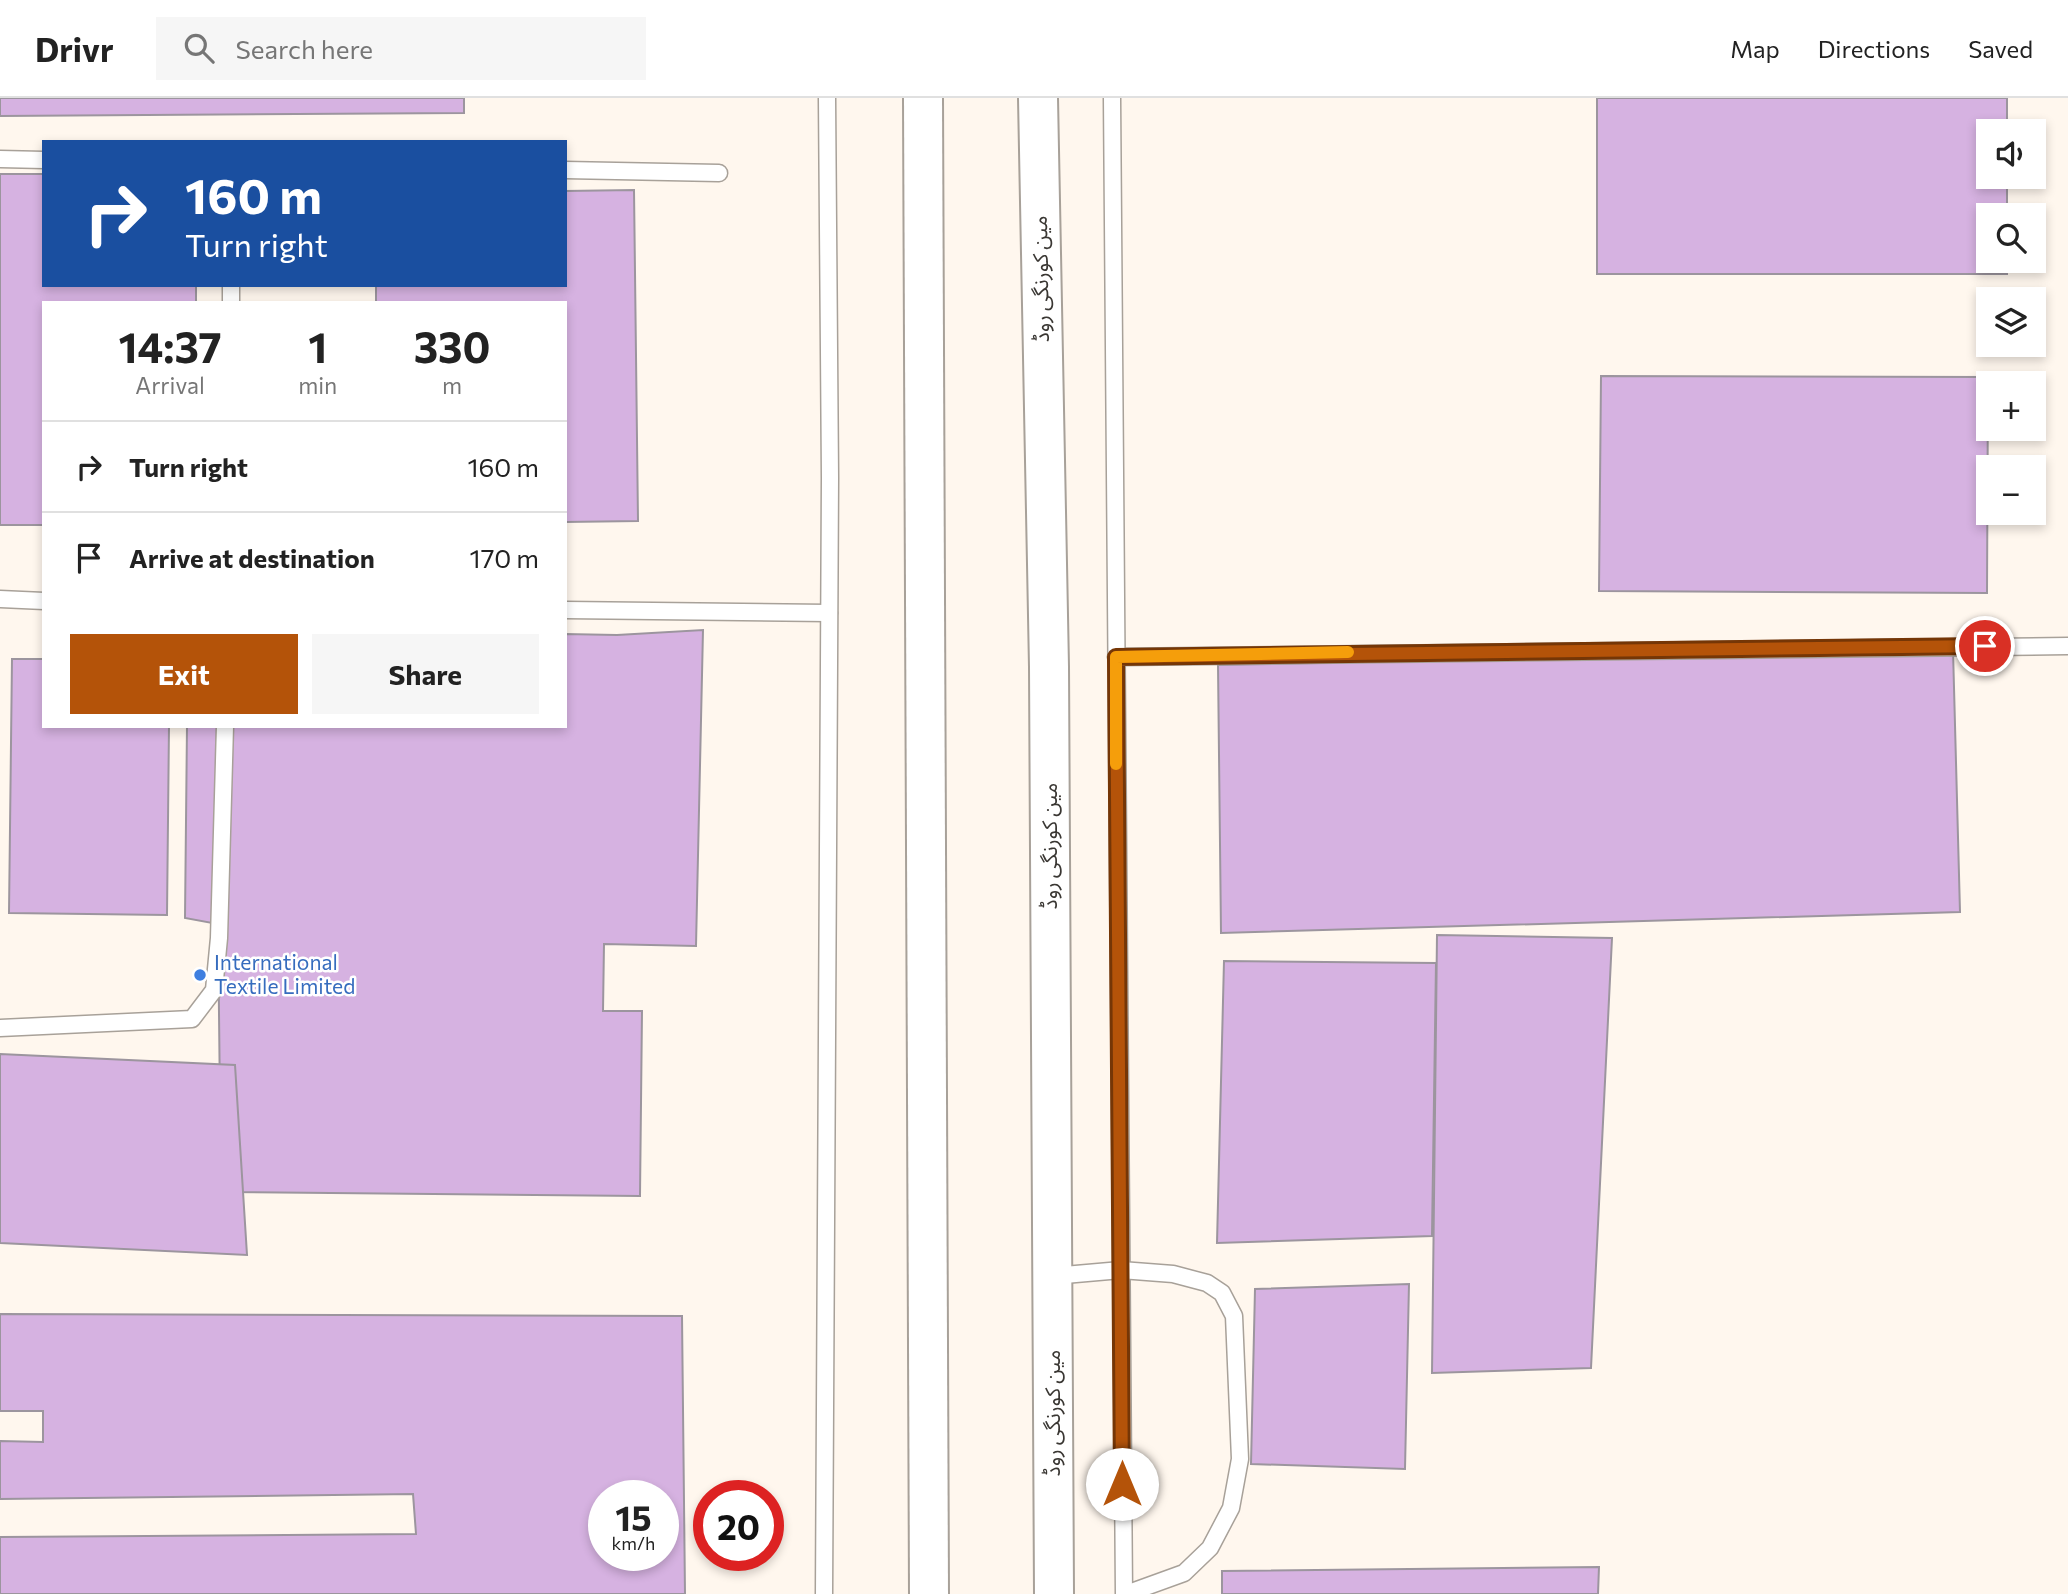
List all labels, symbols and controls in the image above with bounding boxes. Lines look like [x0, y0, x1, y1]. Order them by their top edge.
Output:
search box [156, 17, 646, 80]
text: Drivr [35, 28, 114, 69]
icon: search [180, 29, 218, 67]
text: Search here [236, 33, 373, 64]
text: Map [1730, 34, 1780, 63]
text: Directions [1818, 34, 1930, 63]
text: Saved [1968, 34, 2033, 63]
map controls [1976, 119, 2046, 525]
button: sound [1976, 119, 2046, 189]
text: 160 m [185, 164, 322, 224]
icon: right [70, 168, 161, 259]
button: search [1976, 203, 2046, 273]
street label: مین کورنگی روڈ [1026, 215, 1054, 343]
text: Turn right [185, 224, 328, 264]
button: layers [1976, 287, 2046, 357]
text: 14:37 [119, 320, 222, 372]
text: 1 [308, 320, 327, 372]
text: 330 [414, 320, 490, 372]
text: Arrival [135, 371, 205, 399]
text: min [298, 371, 337, 399]
text: m [442, 371, 462, 399]
button: + [1976, 371, 2046, 441]
icon: right [70, 448, 108, 486]
text: Turn right [129, 451, 248, 482]
text: 160 m [467, 451, 539, 482]
button: − [1976, 455, 2046, 525]
icon: arrive [70, 539, 108, 577]
text: Arrive at destination [129, 542, 375, 573]
text: 170 m [470, 542, 539, 573]
pin [1955, 616, 2015, 676]
icon: arrive [1966, 627, 2004, 665]
button: Exit [70, 634, 298, 714]
button: Share [312, 634, 539, 714]
street label: مین کورنگی روڈ [1036, 783, 1062, 909]
place label: International Textile Limited [214, 949, 355, 998]
marker: International Textile Limited [192, 967, 208, 983]
street label: مین کورنگی روڈ [1039, 1350, 1065, 1476]
position arrow [1085, 1447, 1159, 1521]
speed limit sign: 20 [693, 1480, 784, 1571]
text: 15 [615, 1495, 652, 1538]
text: km/h [612, 1532, 655, 1554]

